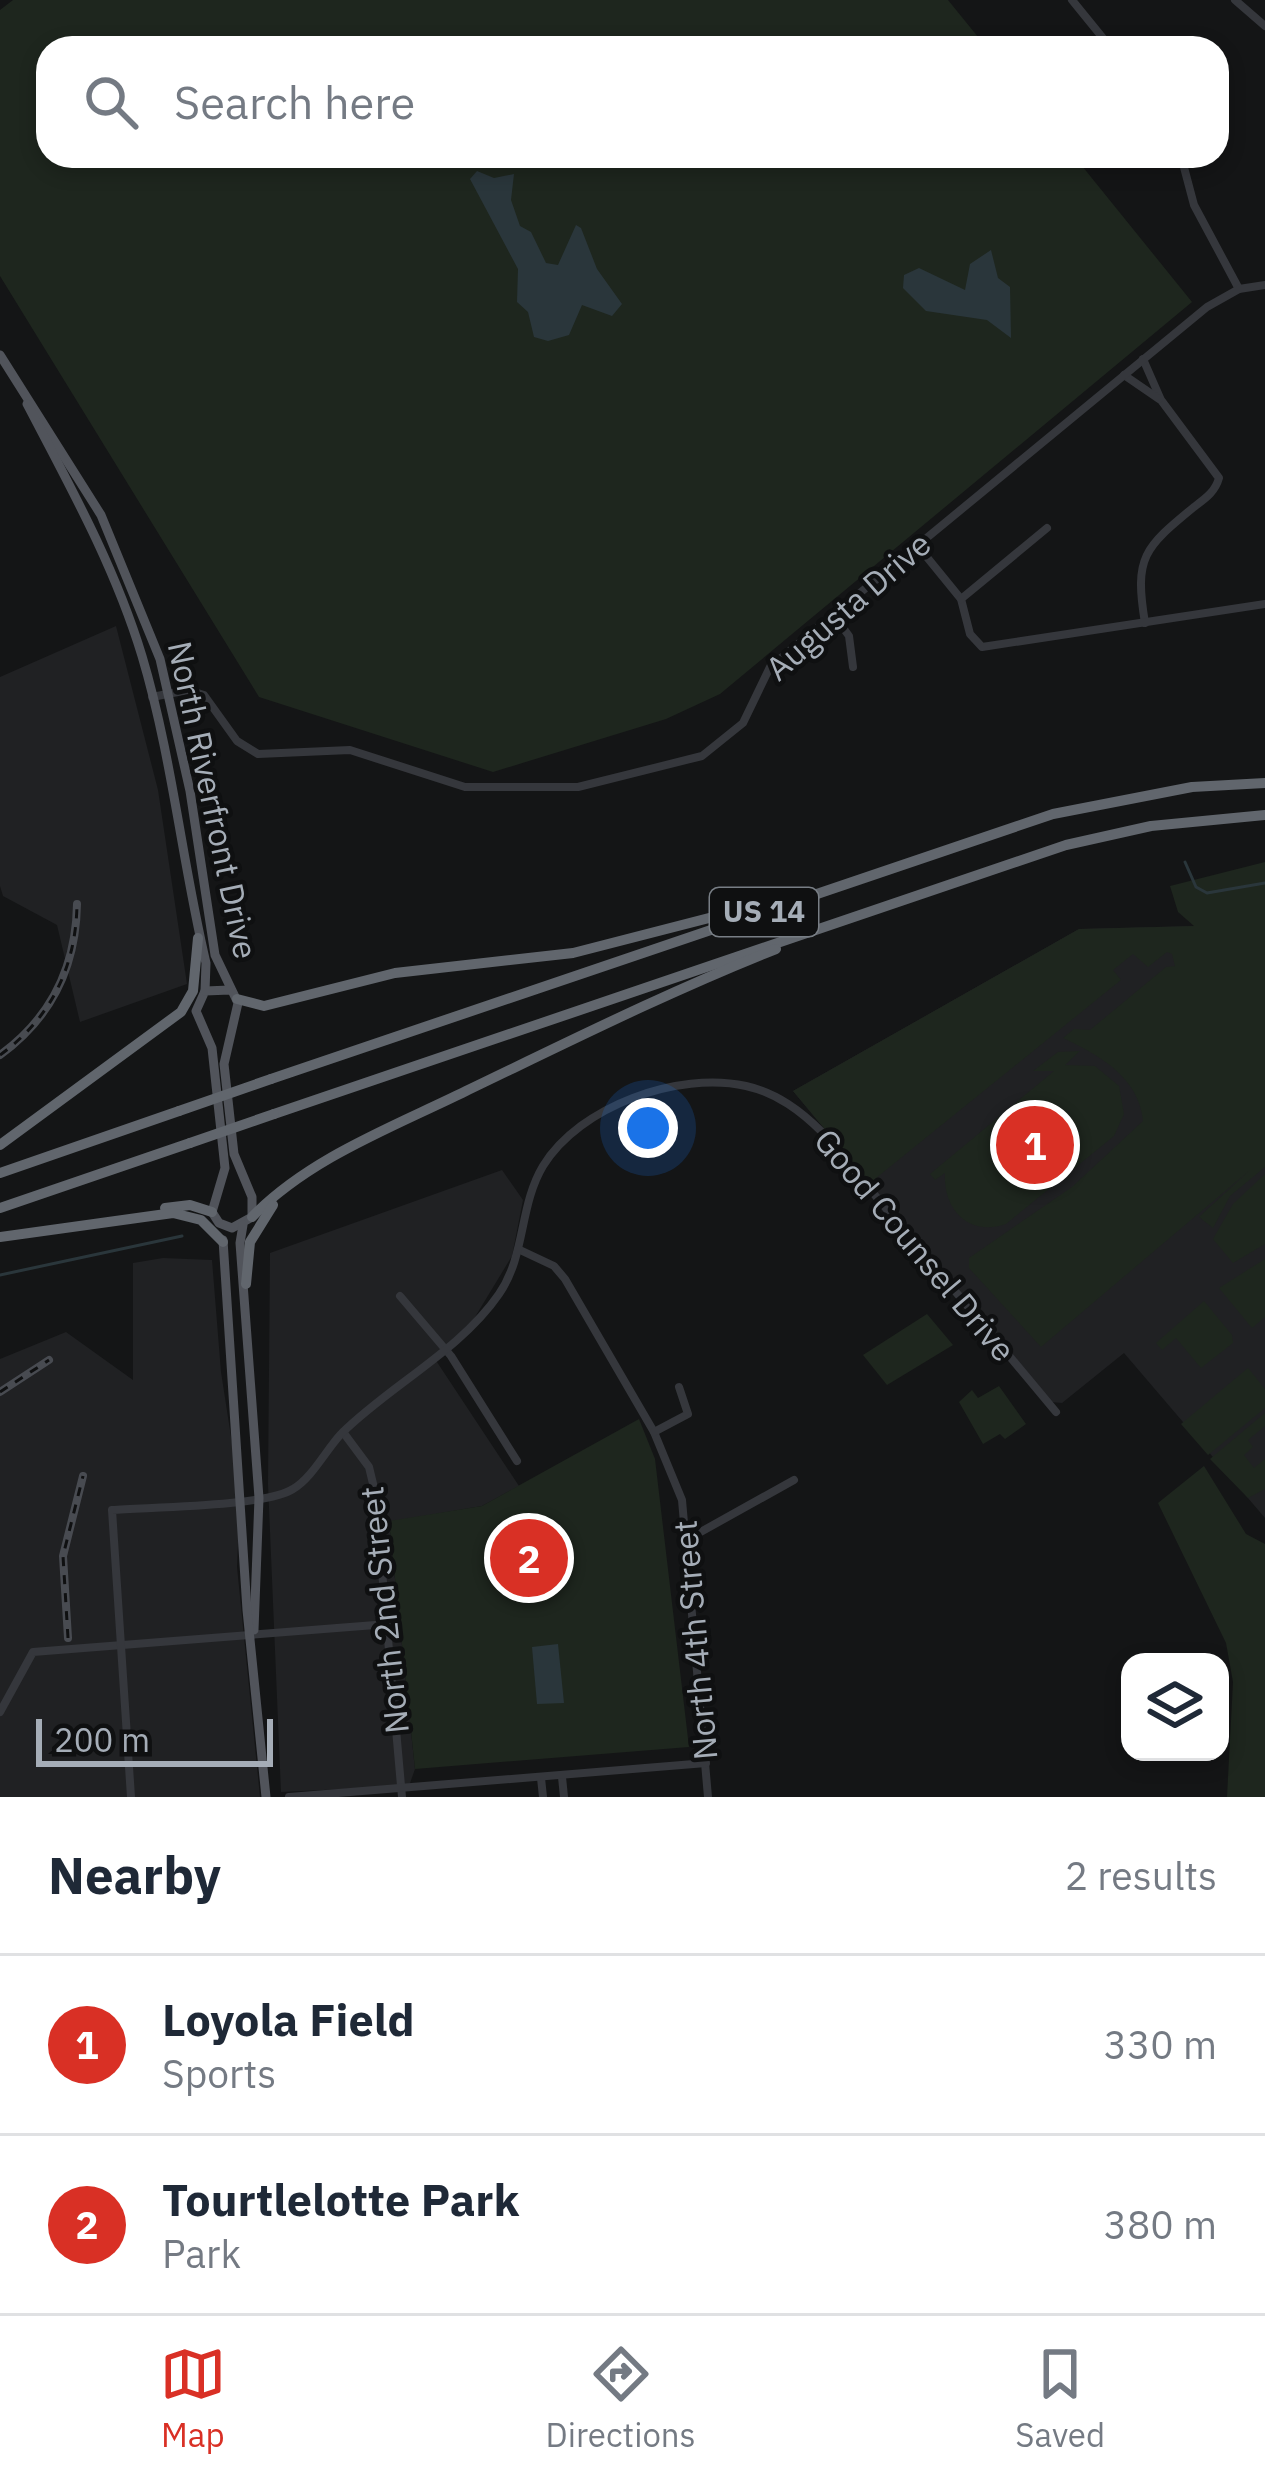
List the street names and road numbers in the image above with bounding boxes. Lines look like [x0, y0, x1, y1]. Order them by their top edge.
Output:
street label: Augusta Drive [756, 522, 939, 689]
street label: North Riverfront Drive [159, 637, 268, 963]
road number: US 14 [710, 888, 818, 936]
street label: Good Counsel Drive [805, 1119, 1025, 1370]
street label: North 2nd Street [349, 1484, 418, 1736]
street label: North 4th Street [663, 1518, 726, 1762]

